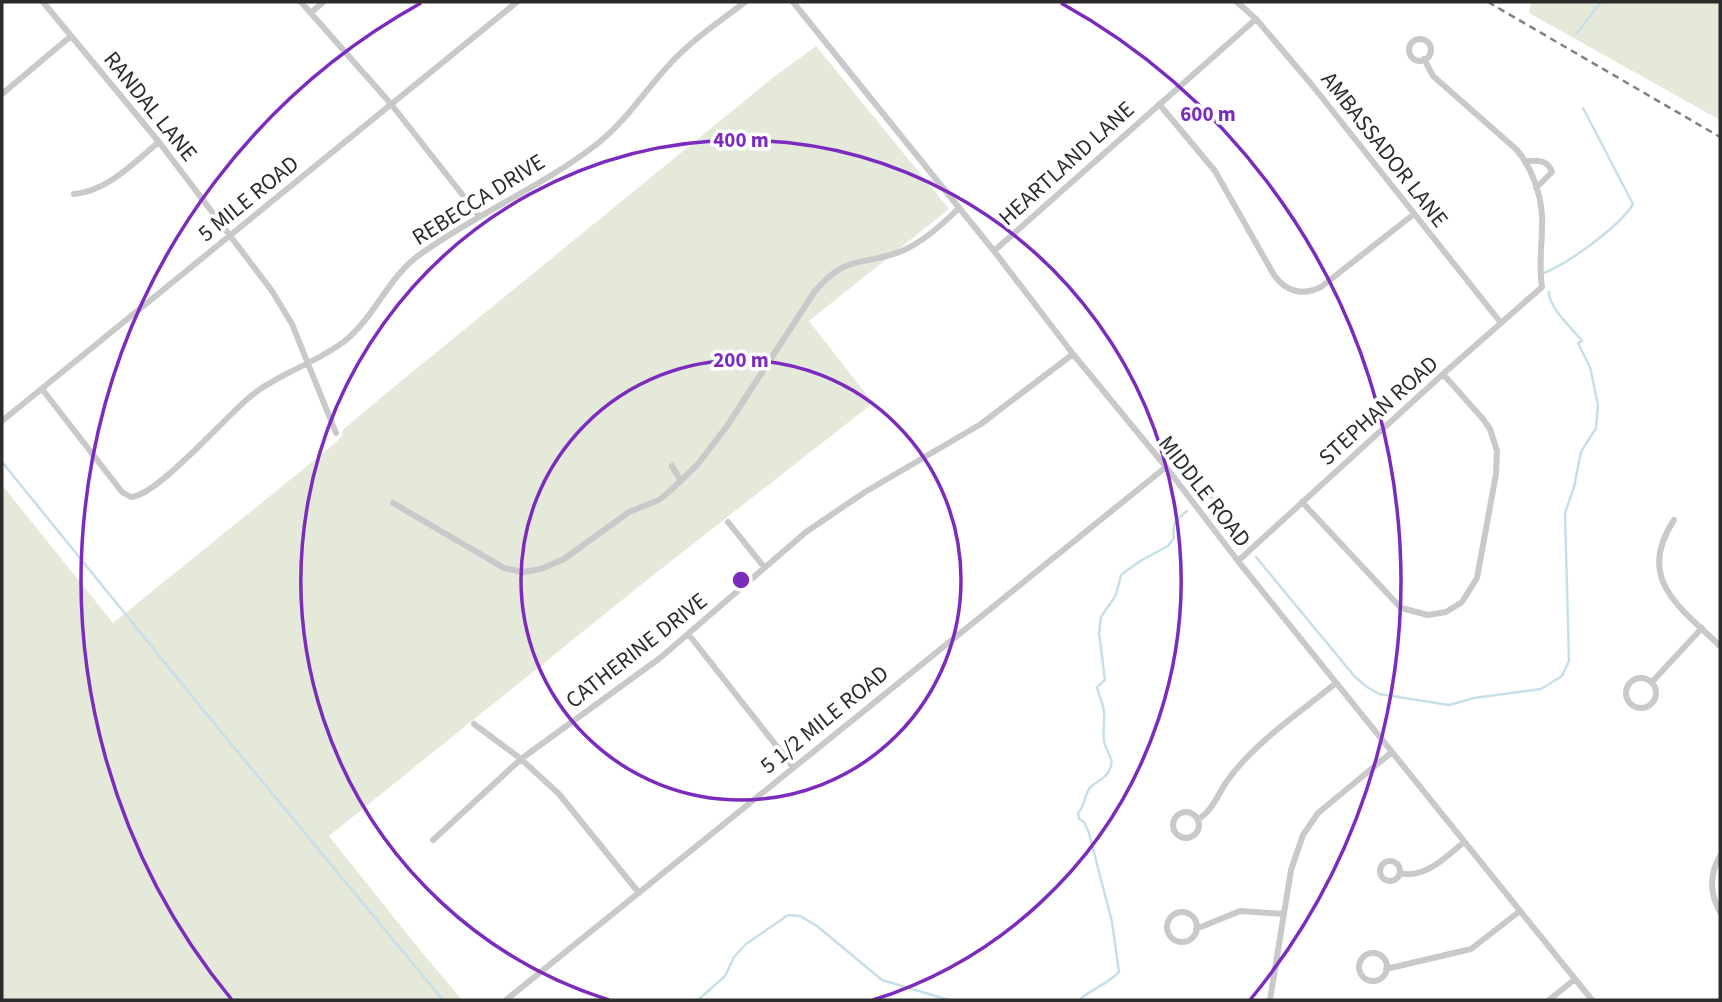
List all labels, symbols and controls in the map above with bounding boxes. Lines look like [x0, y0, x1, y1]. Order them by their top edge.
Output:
street label: RANDAL LANE [96, 44, 205, 168]
street label: AMBASSADOR LANE [1313, 64, 1456, 234]
street label: HEARTLAND LANE [991, 93, 1142, 233]
text: 600 m [1180, 99, 1236, 129]
text: 400 m [713, 125, 769, 155]
street label: REBECCA DRIVE [406, 145, 551, 253]
street label: 5 MILE ROAD [191, 147, 306, 249]
text: 200 m [713, 345, 769, 375]
street label: STEPHAN ROAD [1311, 348, 1445, 473]
street label: MIDDLE ROAD [1150, 428, 1259, 554]
centre of rings [729, 568, 753, 592]
street label: CATHERINE DRIVE [558, 585, 714, 716]
street label: 5 1/2 MILE ROAD [753, 657, 896, 782]

